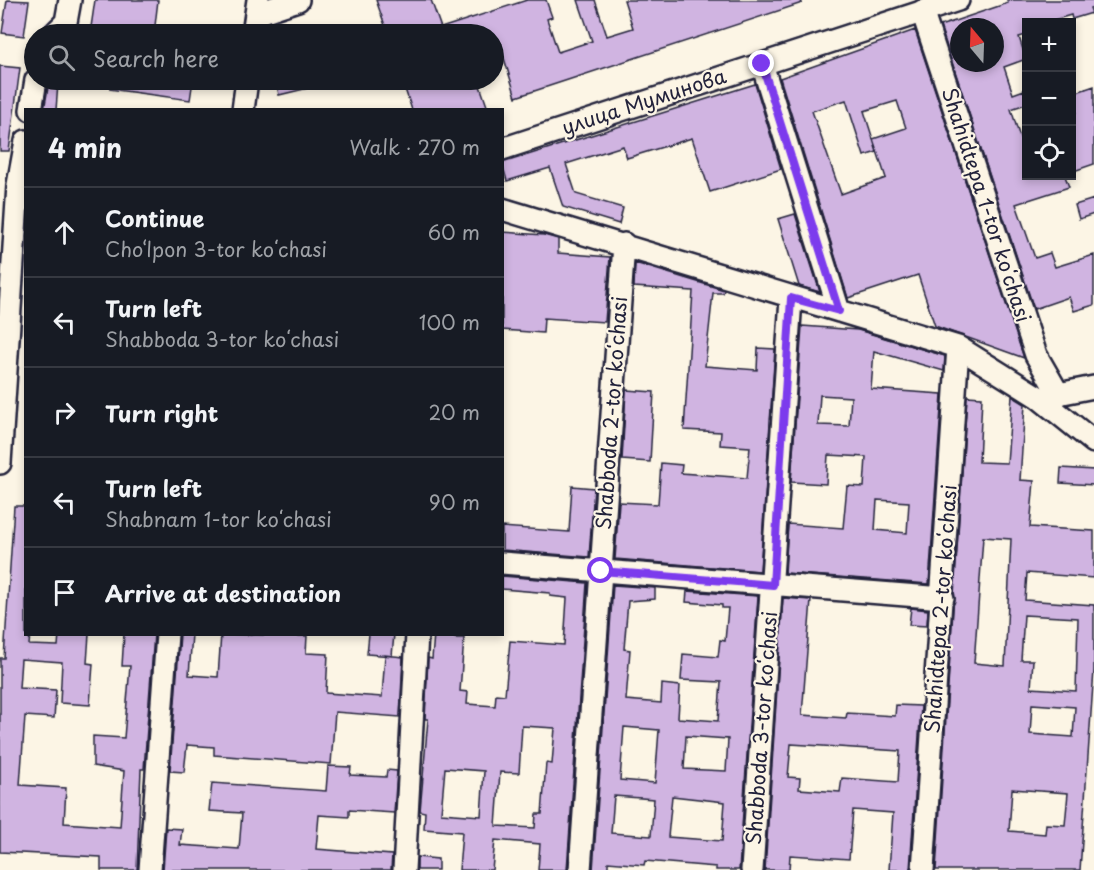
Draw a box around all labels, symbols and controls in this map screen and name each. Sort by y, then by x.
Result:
north arrow [950,18,1004,72]
map controls [1022,18,1076,180]
button: + [1022,18,1076,72]
search box [24,24,504,90]
icon: search [45,41,78,74]
text: Search here [93,41,219,74]
route end [748,50,774,76]
street label: улица Муминова [558,60,730,142]
button: − [1022,72,1076,126]
street label: Shahidtepa 1-tor koʻchasi [935,83,1039,326]
button: locate [1022,126,1076,180]
text: 4 min [48,128,122,167]
text: Walk · 270 m [349,132,480,162]
text: Continue [105,201,204,234]
icon: ahead [48,216,81,249]
text: 60 m [428,217,480,247]
text: Cho‘lpon 3-tor koʻchasi [105,234,327,264]
text: Turn left [105,291,202,324]
street label: Shabboda 2-tor koʻchasi [588,295,634,531]
icon: left [48,306,81,339]
text: 100 m [419,307,480,337]
text: Shabboda 3-tor koʻchasi [105,324,339,354]
icon: right [48,396,81,429]
text: Turn right [105,396,218,429]
text: 20 m [428,397,480,427]
text: Turn left [105,471,202,504]
street label: Shahidtepa 2-tor koʻchasi [916,483,964,734]
icon: left [48,486,81,519]
text: 90 m [429,487,480,517]
text: Shabnam 1-tor koʻchasi [105,504,332,534]
route start [587,557,613,583]
icon: arrive [48,576,81,609]
text: Arrive at destination [105,576,341,609]
street label: Shabboda 3-tor koʻchasi [738,610,784,846]

